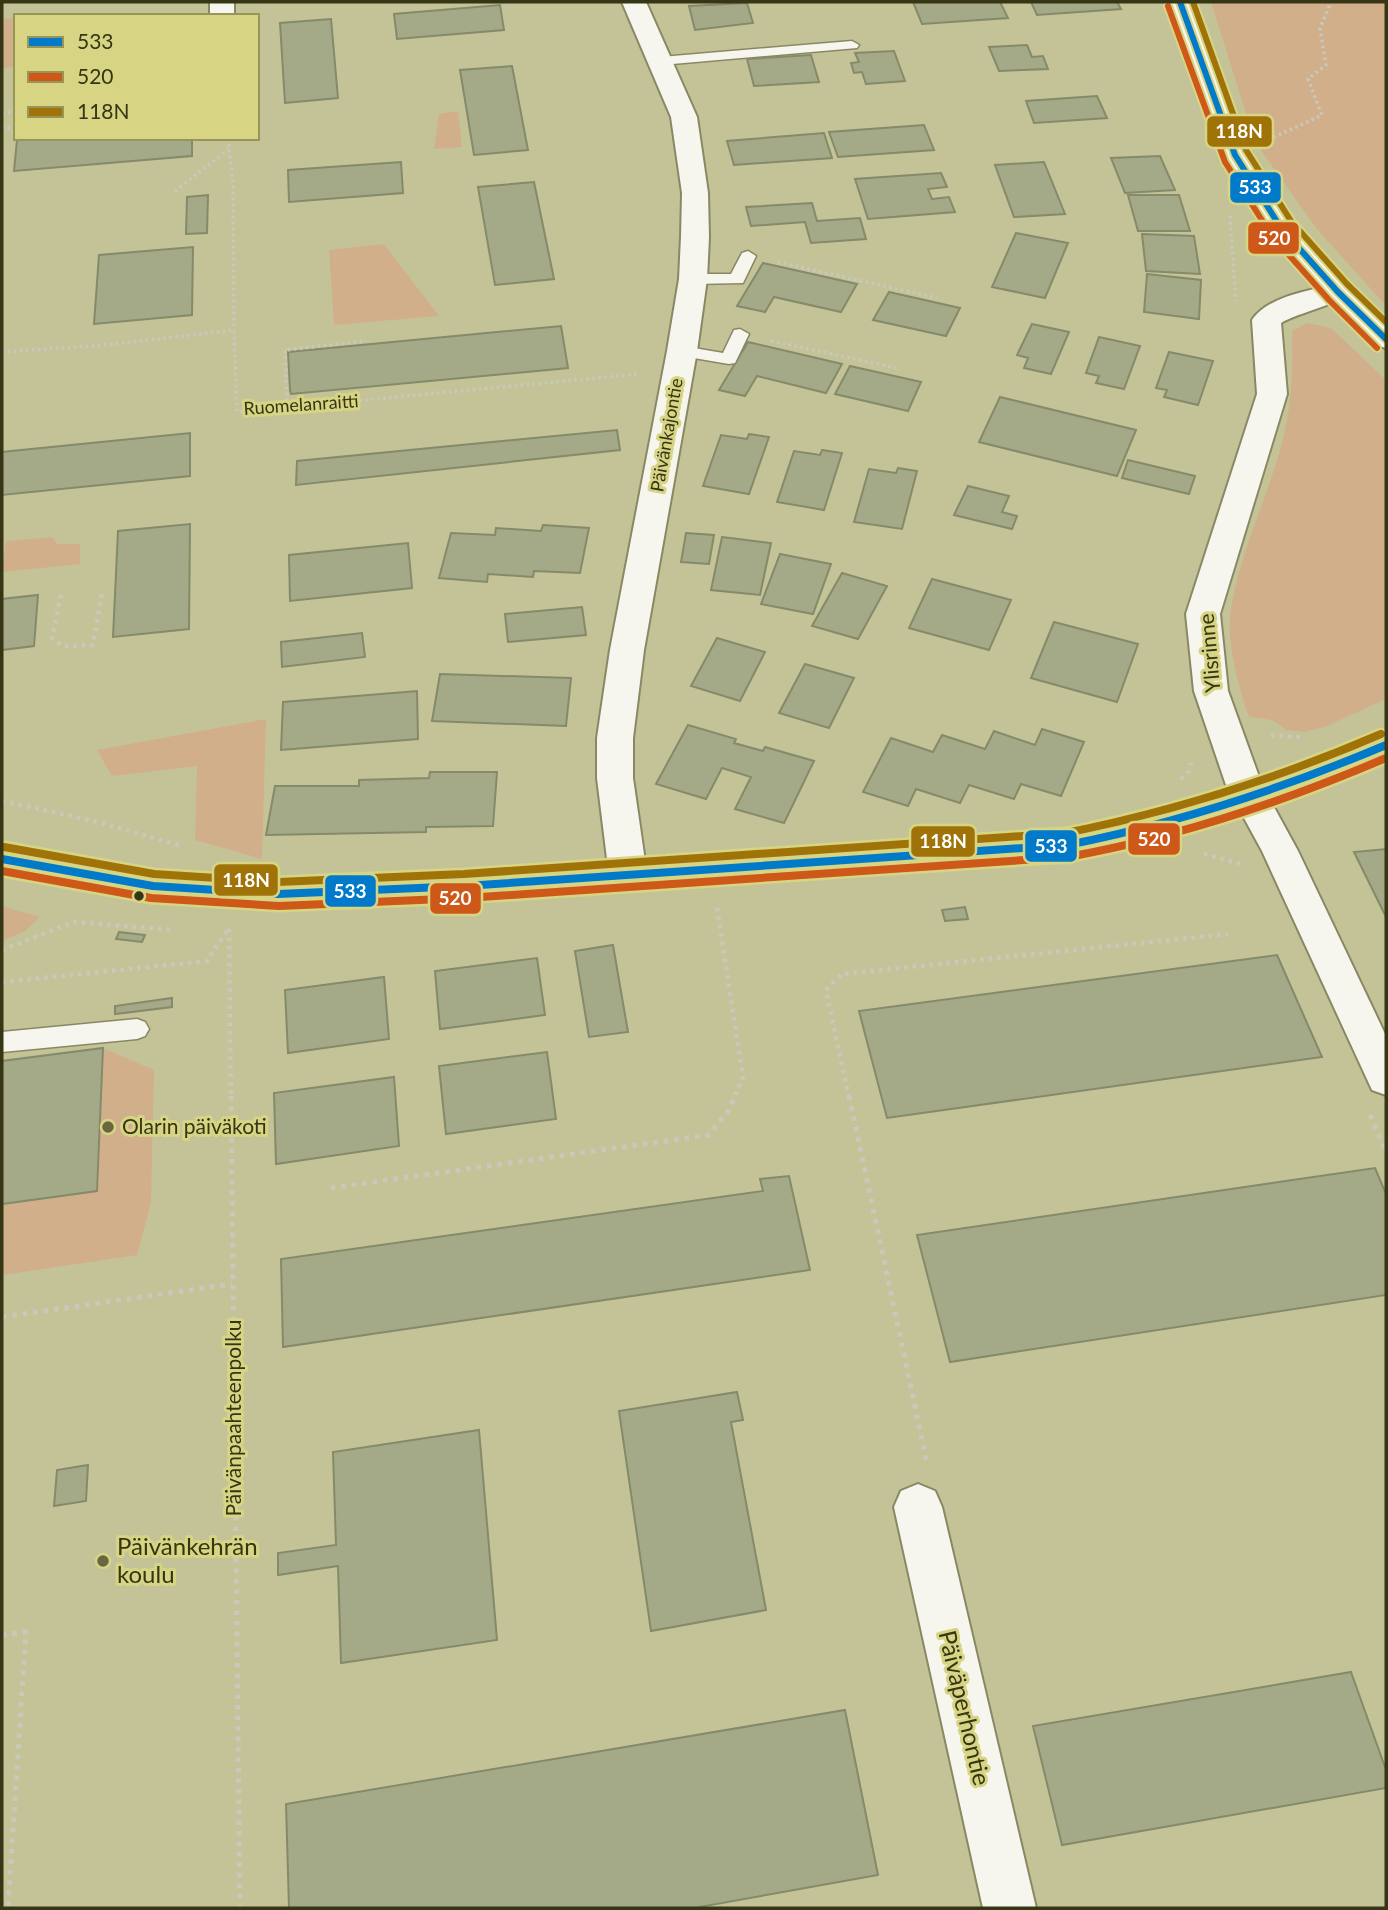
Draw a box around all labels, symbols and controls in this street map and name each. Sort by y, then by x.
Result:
legend [14,14,259,140]
text: 533 [77,28,114,53]
text: 520 [77,63,114,88]
text: 118N [77,98,130,123]
line badge: 118N [1206,115,1273,148]
text: 118N [1215,119,1263,142]
line badge: 533 [1229,171,1282,204]
text: 533 [1238,175,1272,198]
line badge: 520 [1247,221,1300,255]
text: 520 [1257,226,1291,249]
street label: Päivänkajontie [645,376,687,493]
street label: Ruomelanraitti [243,389,359,419]
street label: Ylisrinne [1193,613,1224,694]
line badge: 520 [1127,822,1181,856]
line badge: 118N [910,825,976,858]
text: 520 [1137,827,1171,850]
text: 118N [919,829,967,852]
line badge: 533 [1024,829,1078,863]
text: 533 [1034,834,1068,857]
line badge: 118N [213,863,279,897]
text: 118N [222,868,270,891]
line badge: 533 [324,874,377,908]
text: 533 [333,879,367,902]
line badge: 520 [429,882,482,915]
text: 520 [438,886,472,909]
unlabelled marker [132,889,146,903]
place label: Olarin päiväkoti [122,1113,267,1138]
marker: Olarin päiväkoti [100,1119,116,1135]
street label: Päivänpaahteenpolku [220,1319,245,1517]
place label: Päivänkehrän koulu [117,1531,258,1588]
marker: Päivänkehrän koulu [95,1553,111,1569]
street label: Päiväperhontie [934,1627,997,1788]

